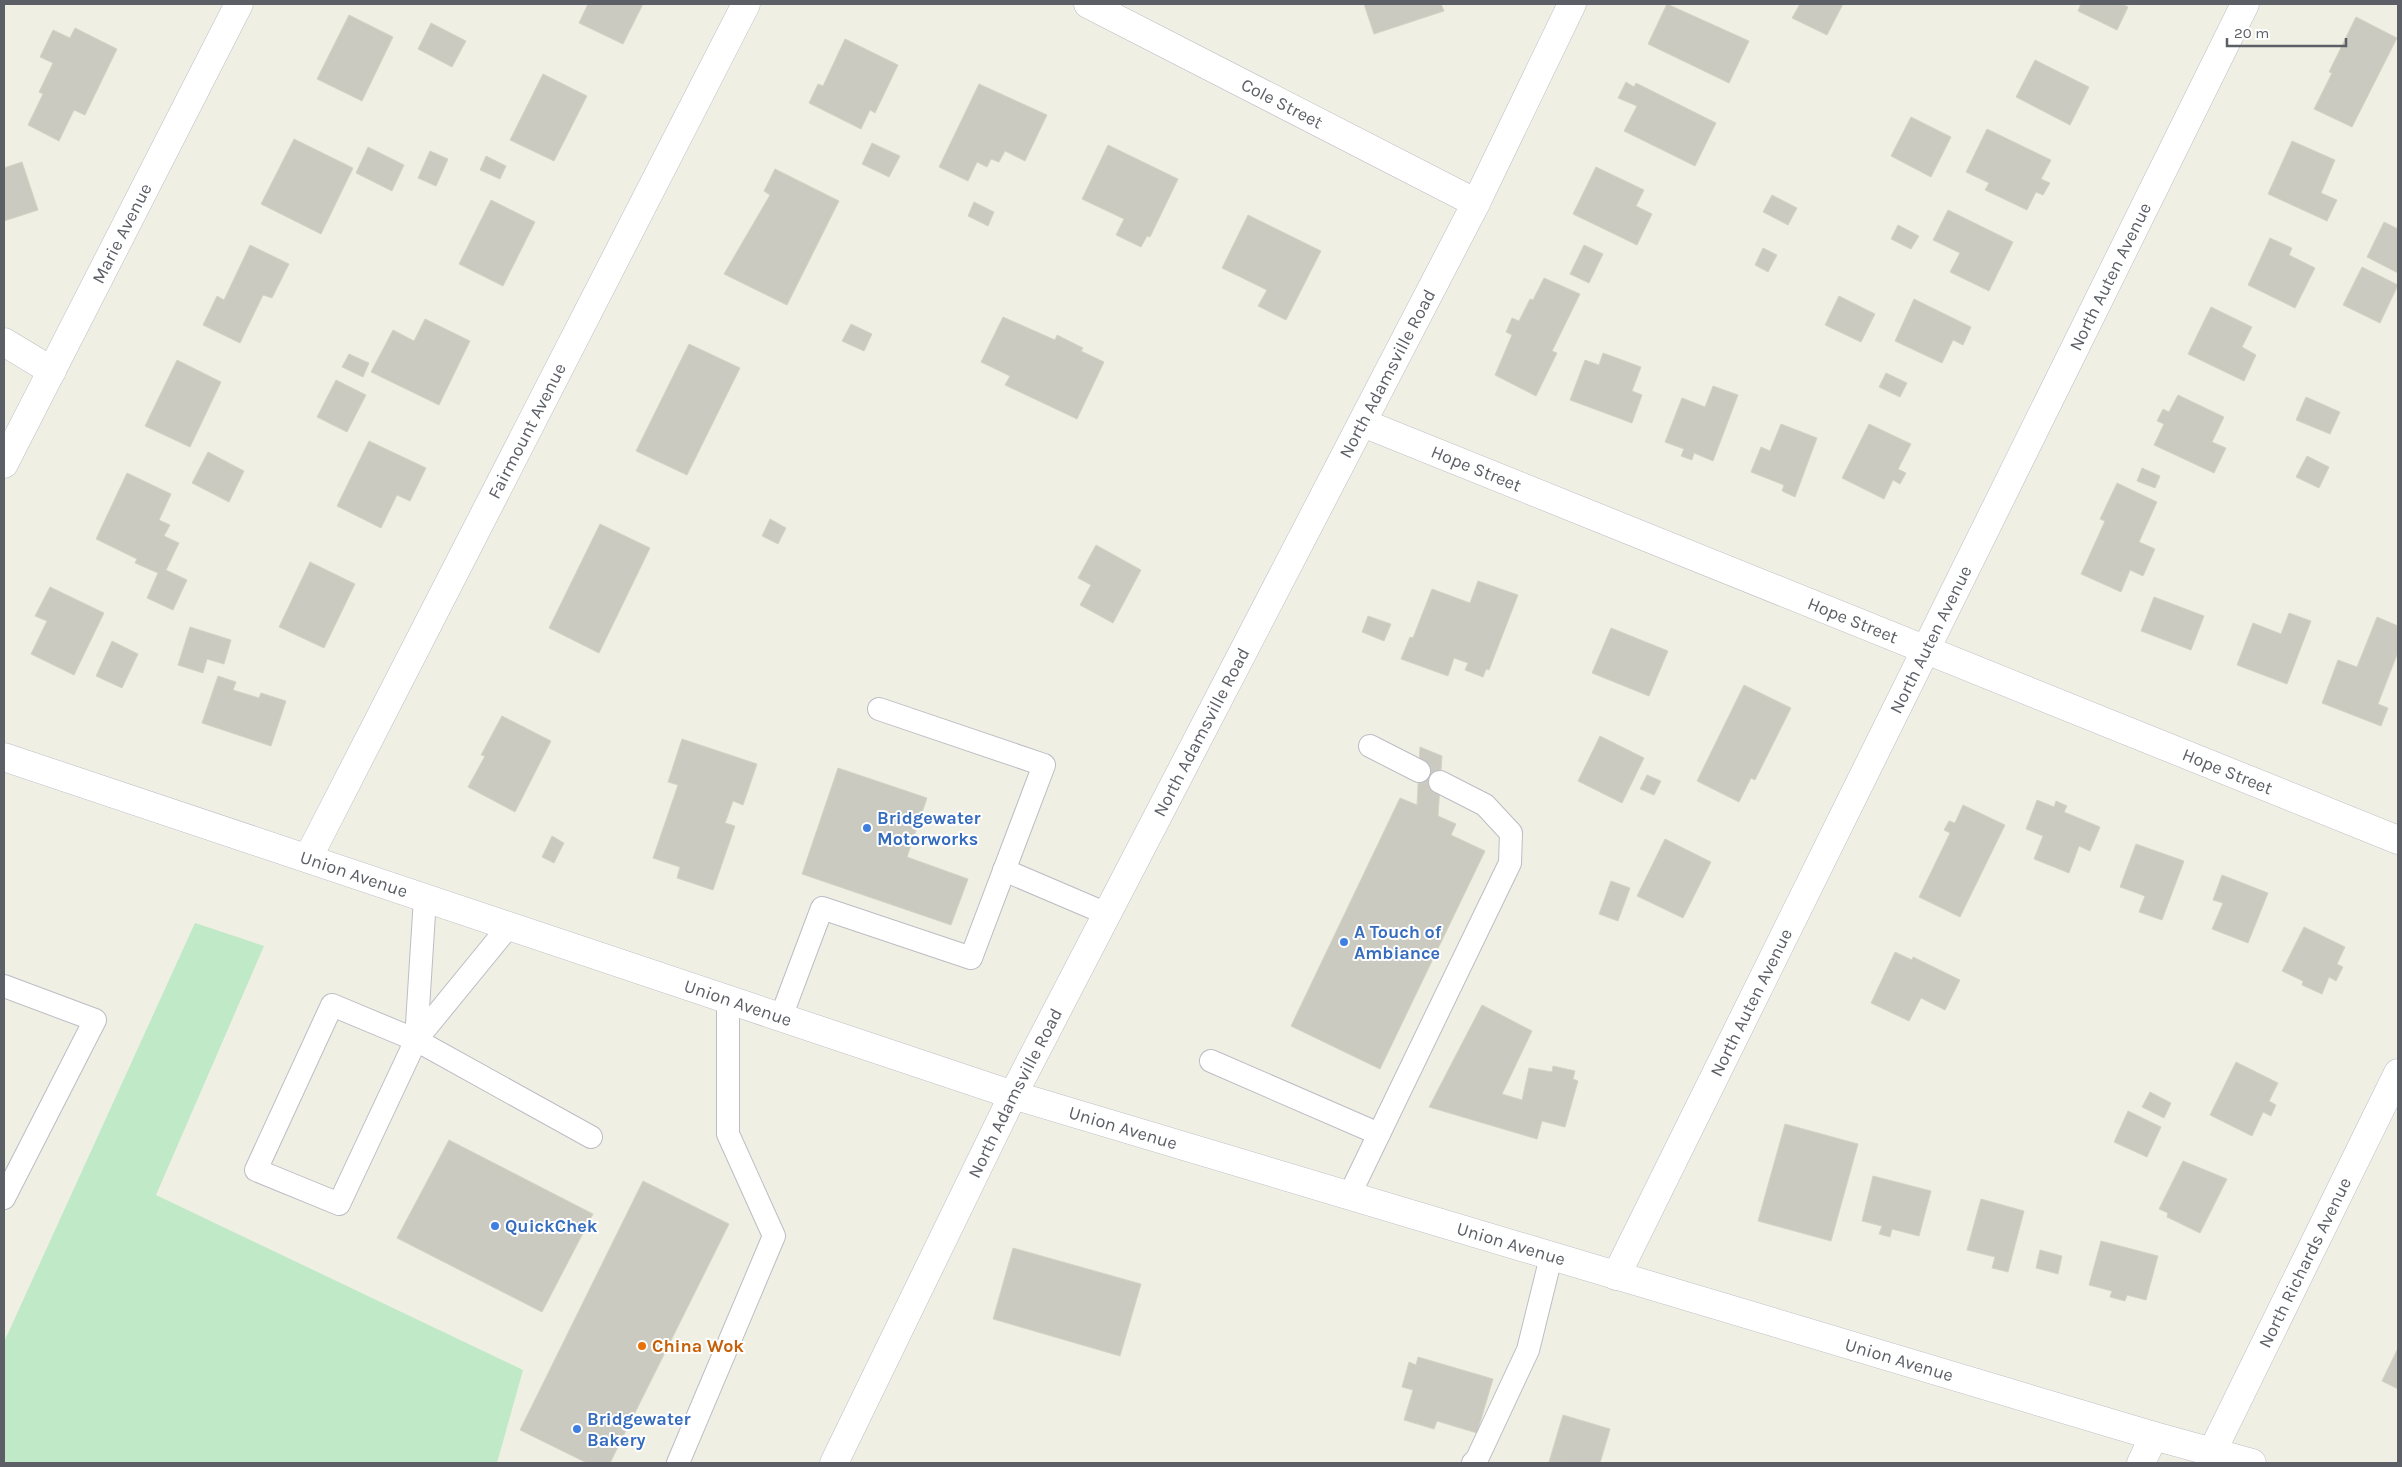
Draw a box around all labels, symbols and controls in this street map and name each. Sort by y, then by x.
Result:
scale bar [2227,15,2346,47]
text: 20 m [2234,24,2269,42]
street label: Cole Street [1237,73,1327,134]
street label: Marie Avenue [87,179,157,287]
street label: North Auten Avenue [2064,199,2156,354]
street label: North Adamsville Road [1335,285,1440,462]
street label: Fairmount Avenue [483,359,571,502]
street label: Hope Street [1428,441,1525,497]
street label: North Auten Avenue [1885,562,1977,717]
street label: Hope Street [1804,592,1901,648]
street label: North Adamsville Road [1148,644,1254,820]
street label: Hope Street [2179,743,2276,799]
place label: Bridgewater Motorworks [877,807,981,850]
marker: Bridgewater Motorworks [861,822,873,834]
street label: Union Avenue [297,846,411,902]
place label: A Touch of Ambiance [1354,921,1442,964]
street label: North Auten Avenue [1705,925,1797,1080]
marker: A Touch of Ambiance [1338,936,1350,948]
street label: Union Avenue [681,975,795,1031]
street label: North Adamsville Road [963,1004,1067,1182]
street label: Union Avenue [1066,1101,1180,1155]
street label: North Richards Avenue [2254,1174,2356,1352]
place label: QuickChek [505,1215,598,1237]
street label: Union Avenue [1454,1217,1568,1270]
marker: QuickChek [489,1220,501,1232]
street label: Union Avenue [1842,1333,1956,1386]
place label: China Wok [652,1335,744,1357]
marker: China Wok [636,1340,648,1352]
place label: Bridgewater Bakery [587,1408,691,1451]
marker: Bridgewater Bakery [571,1423,583,1435]

